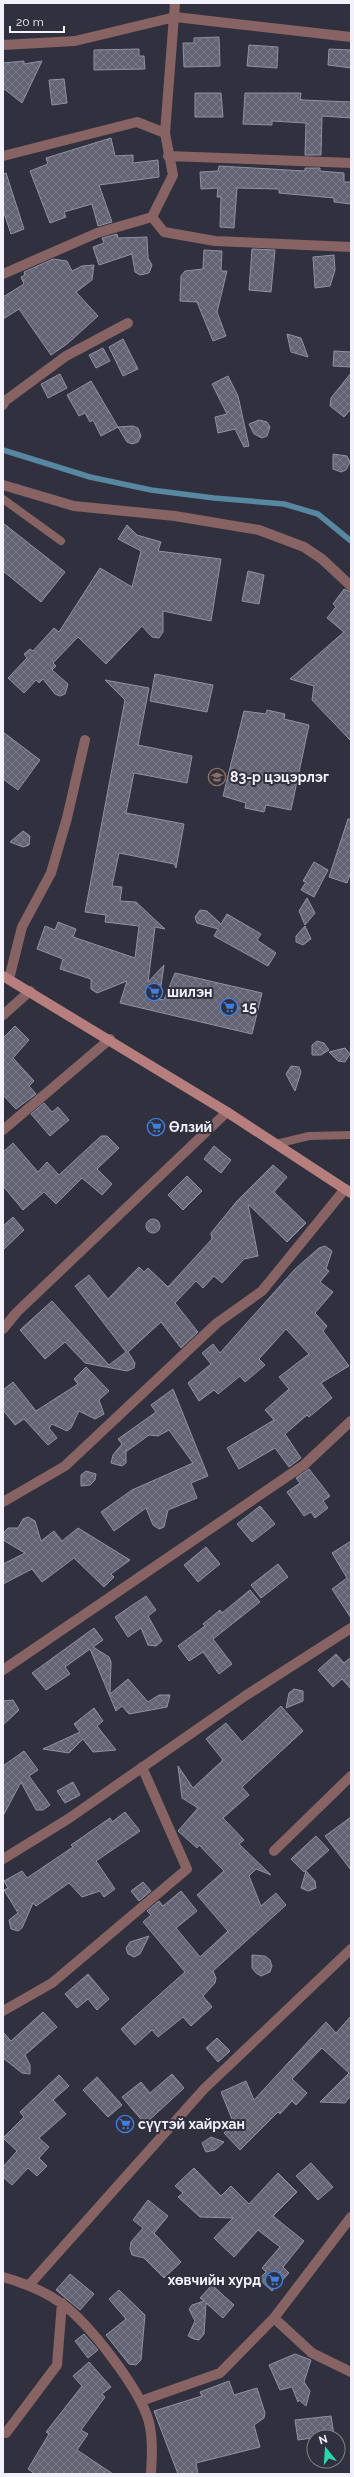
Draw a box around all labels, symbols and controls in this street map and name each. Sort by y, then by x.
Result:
scale bar [10,8,64,34]
text: 20 m [16,15,44,29]
school or university icon: 83-р цэцэрлэг [207,767,227,787]
place label: 83-р цэцэрлэг [230,769,329,785]
supermarket icon: шилэн [144,982,164,1002]
place label: шилэн [167,984,212,1000]
supermarket icon: 15 [219,997,239,1017]
place label: 15 [242,999,257,1015]
supermarket icon: Өлзий [146,1117,166,1137]
place label: Өлзий [169,1119,212,1135]
supermarket icon: сүүтэй хайрхан [115,2114,135,2134]
place label: сүүтэй хайрхан [138,2116,245,2132]
supermarket icon: хөвчийн хурд [264,2270,284,2290]
place label: хөвчийн хурд [168,2272,261,2288]
north arrow [306,2429,346,2469]
text: N [317,2432,329,2447]

